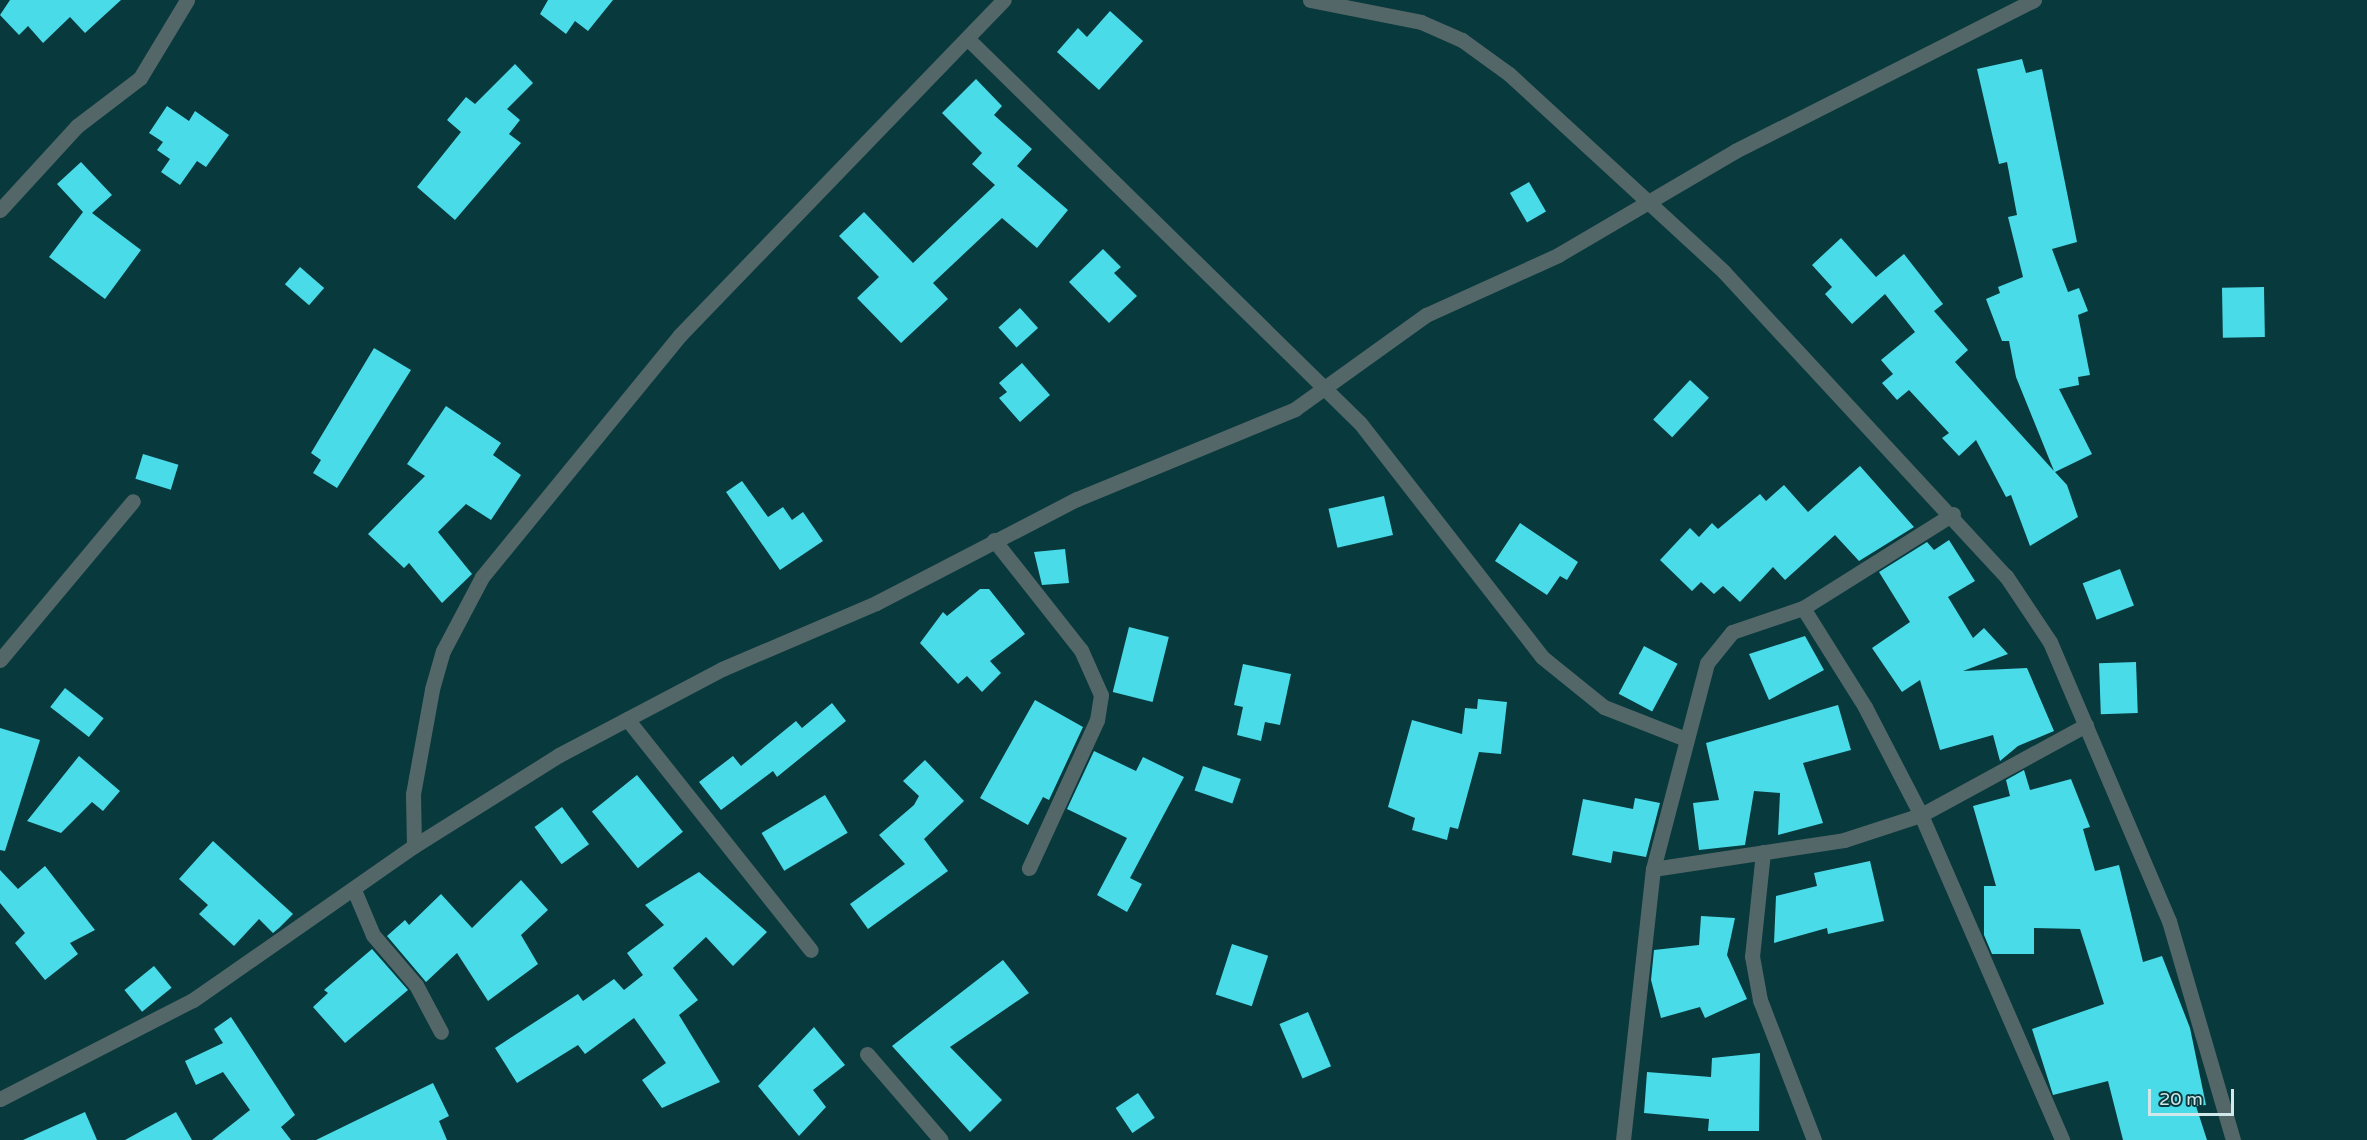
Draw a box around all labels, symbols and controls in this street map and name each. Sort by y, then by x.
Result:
scale bar [2151,1077,2236,1115]
text: 20 m [2159,1088,2203,1110]

